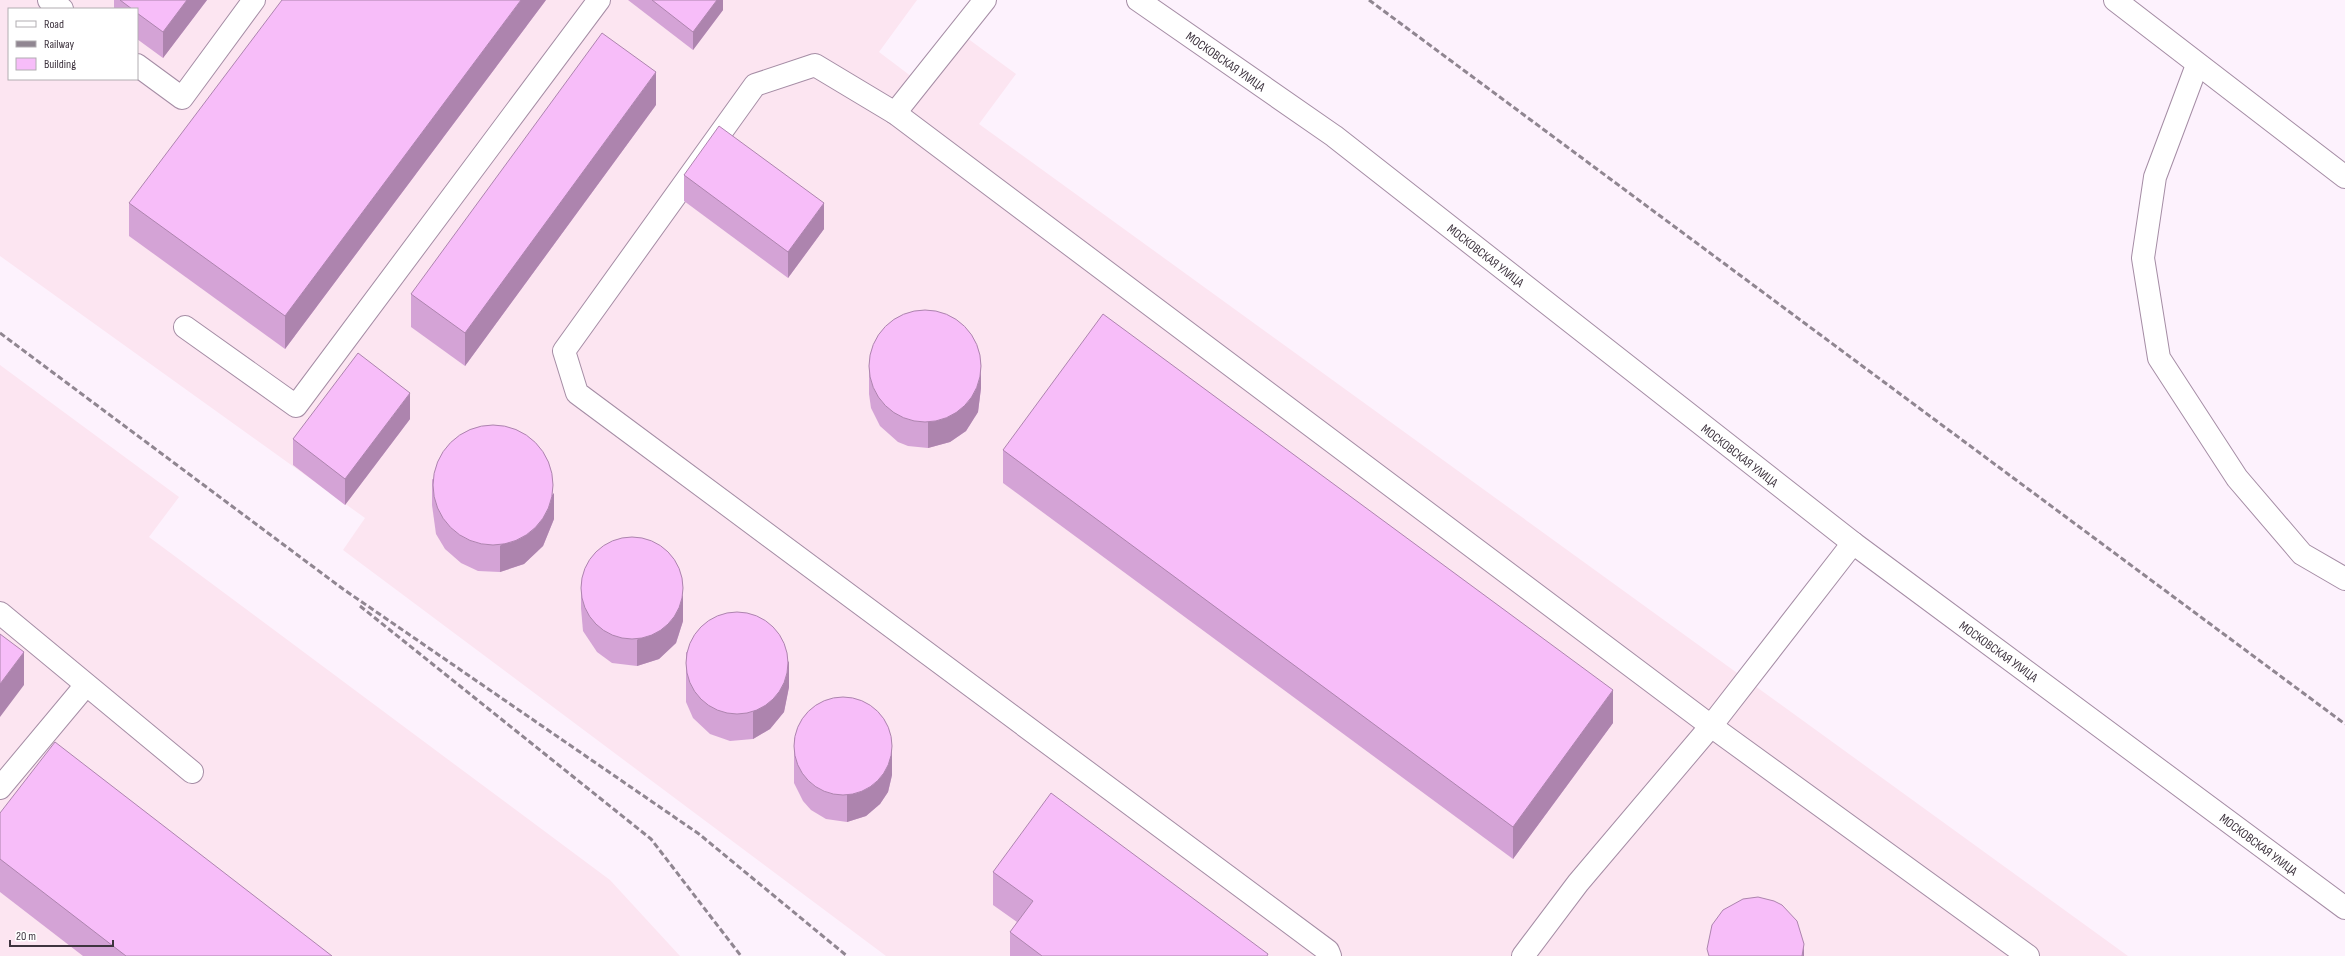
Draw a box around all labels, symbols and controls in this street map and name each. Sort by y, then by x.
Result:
legend [8,8,138,80]
text: Road [44,17,64,32]
street label: МОСКОВСКАЯ УЛИЦА [1183,28,1269,95]
text: Railway [44,37,75,52]
text: Building [44,57,76,72]
street label: МОСКОВСКАЯ УЛИЦА [1444,221,1527,291]
street label: МОСКОВСКАЯ УЛИЦА [1698,421,1781,491]
street label: МОСКОВСКАЯ УЛИЦА [1956,618,2041,686]
street label: МОСКОВСКАЯ УЛИЦА [2216,810,2301,880]
scale bar [10,922,113,948]
text: 20 m [16,929,36,944]

